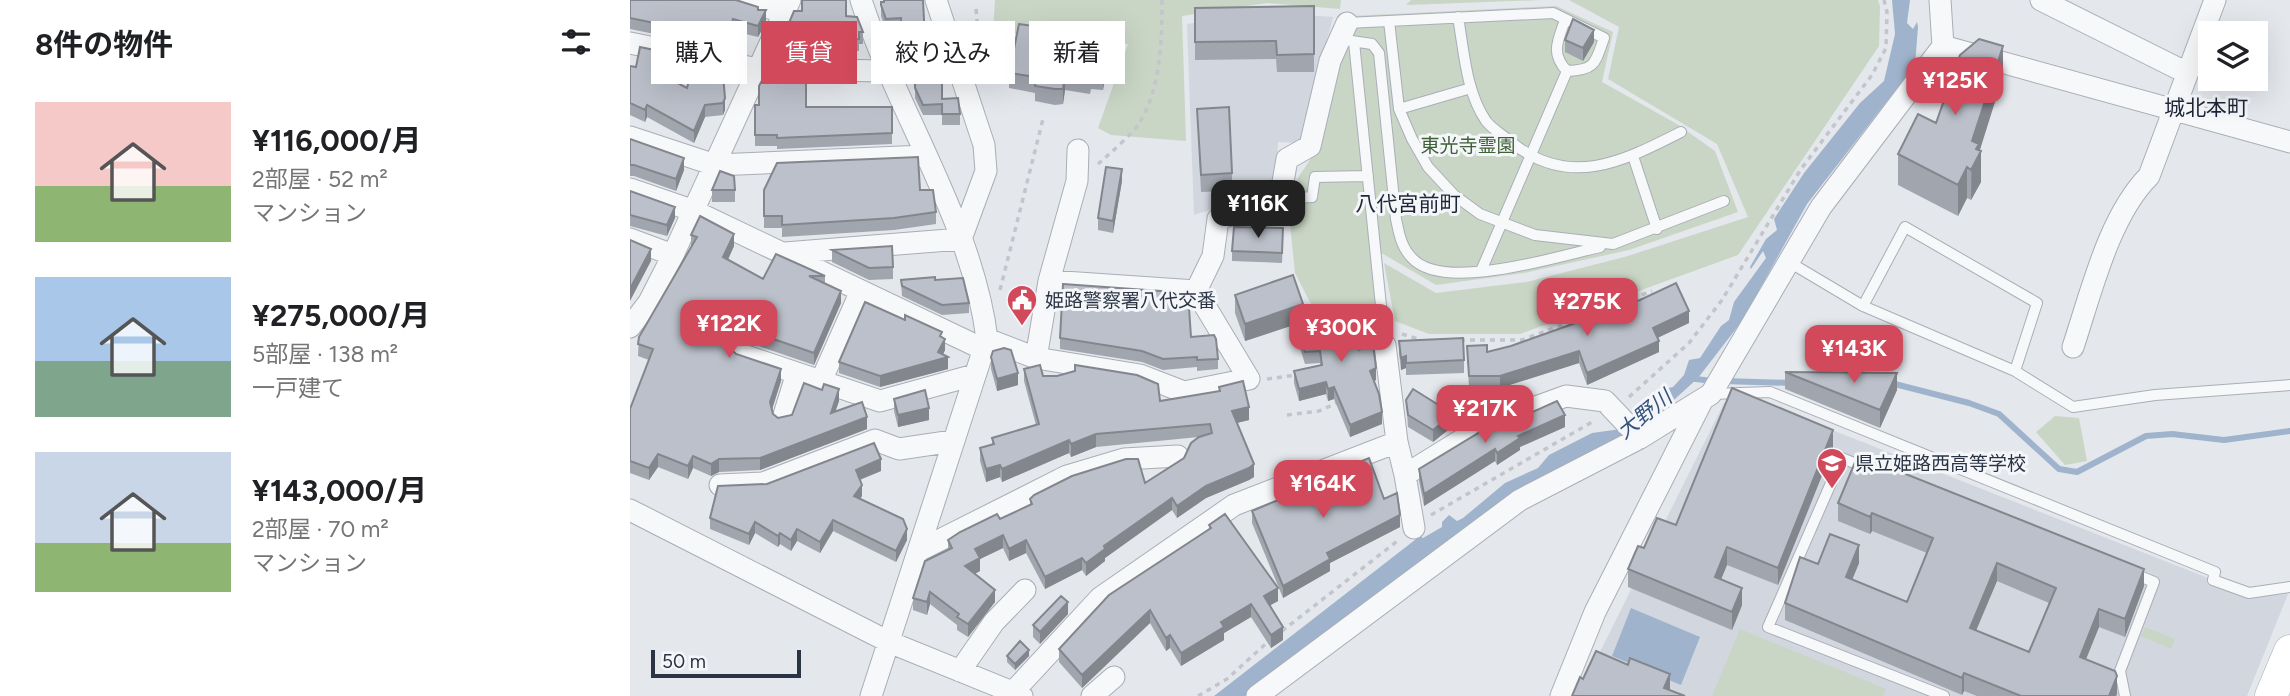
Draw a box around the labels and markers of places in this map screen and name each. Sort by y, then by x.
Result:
pin: ¥125K [1906,58,2004,117]
pin: ¥116K [1209,180,1307,240]
pin: ¥275K [1538,278,1636,338]
public building icon: 姫路警察署八代交番 [1005,283,1039,327]
place label: 姫路警察署八代交番 [1045,289,1216,312]
pin: ¥122K [680,300,778,360]
pin: ¥300K [1292,304,1390,364]
pin: ¥143K [1805,326,1903,385]
pin: ¥217K [1436,386,1534,445]
school or university icon: 県立姫路西高等学校 [1815,446,1849,490]
place label: 県立姫路西高等学校 [1855,452,2026,475]
pin: ¥164K [1274,461,1372,520]

